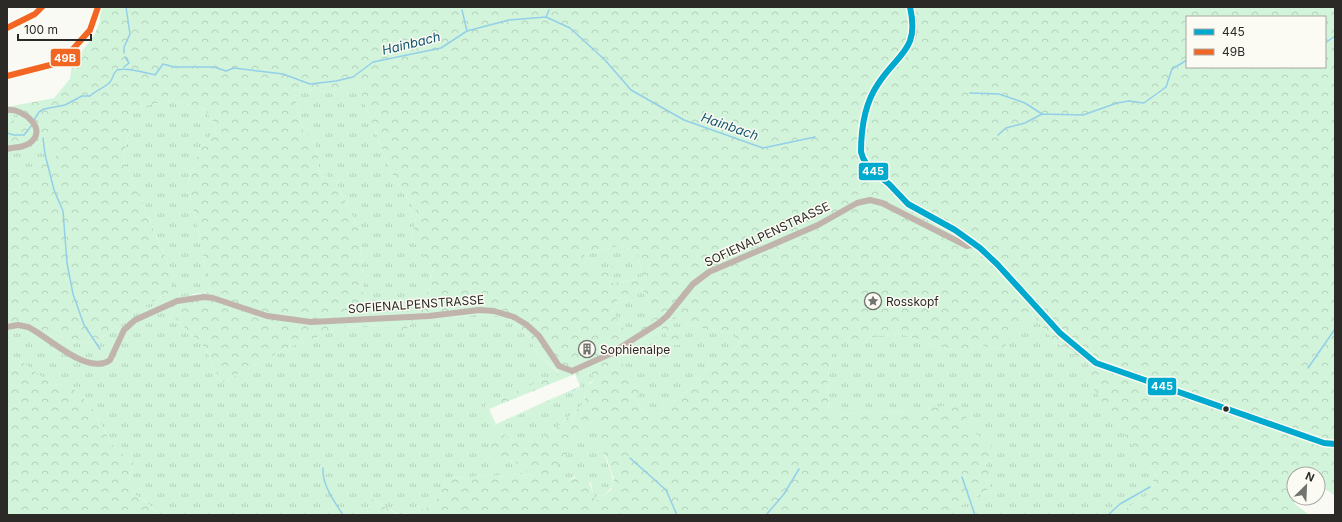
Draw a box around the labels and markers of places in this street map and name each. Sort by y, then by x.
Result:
place icon: Rosskopf [863,291,883,311]
place label: Rosskopf [886,294,939,309]
building icon: Sophienalpe [577,339,597,359]
place label: Sophienalpe [600,342,670,357]
unlabelled marker [1221,404,1231,414]

